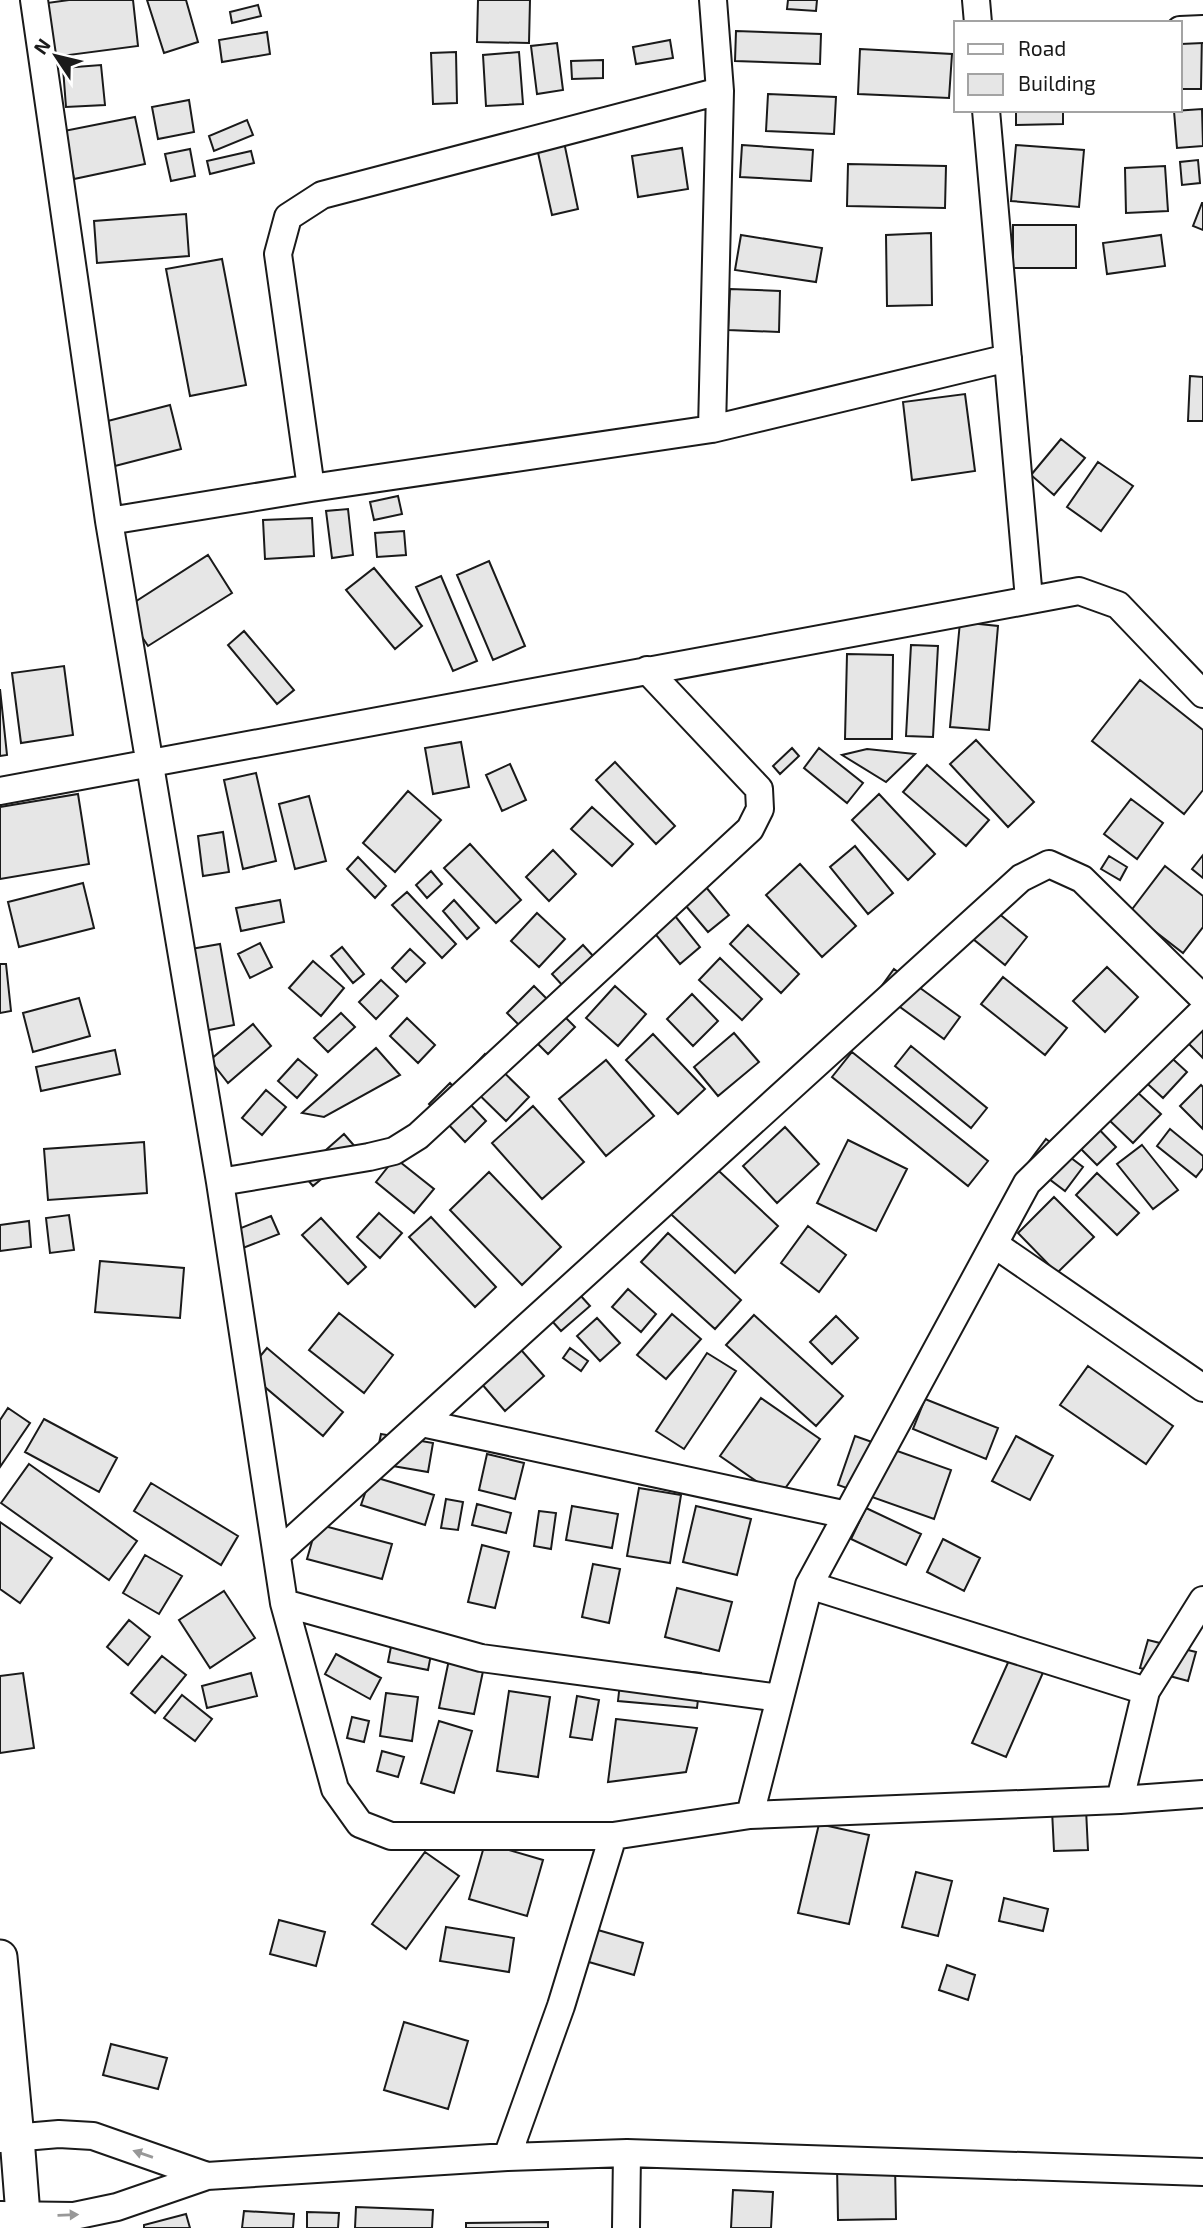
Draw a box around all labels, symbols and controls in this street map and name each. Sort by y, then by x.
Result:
north arrow [21,21,91,91]
legend [954,21,1182,112]
text: N [28,34,55,58]
text: Road [1018,35,1066,60]
text: Building [1018,70,1096,95]
one-way arrow [132,2148,153,2159]
one-way arrow [57,2209,79,2220]

